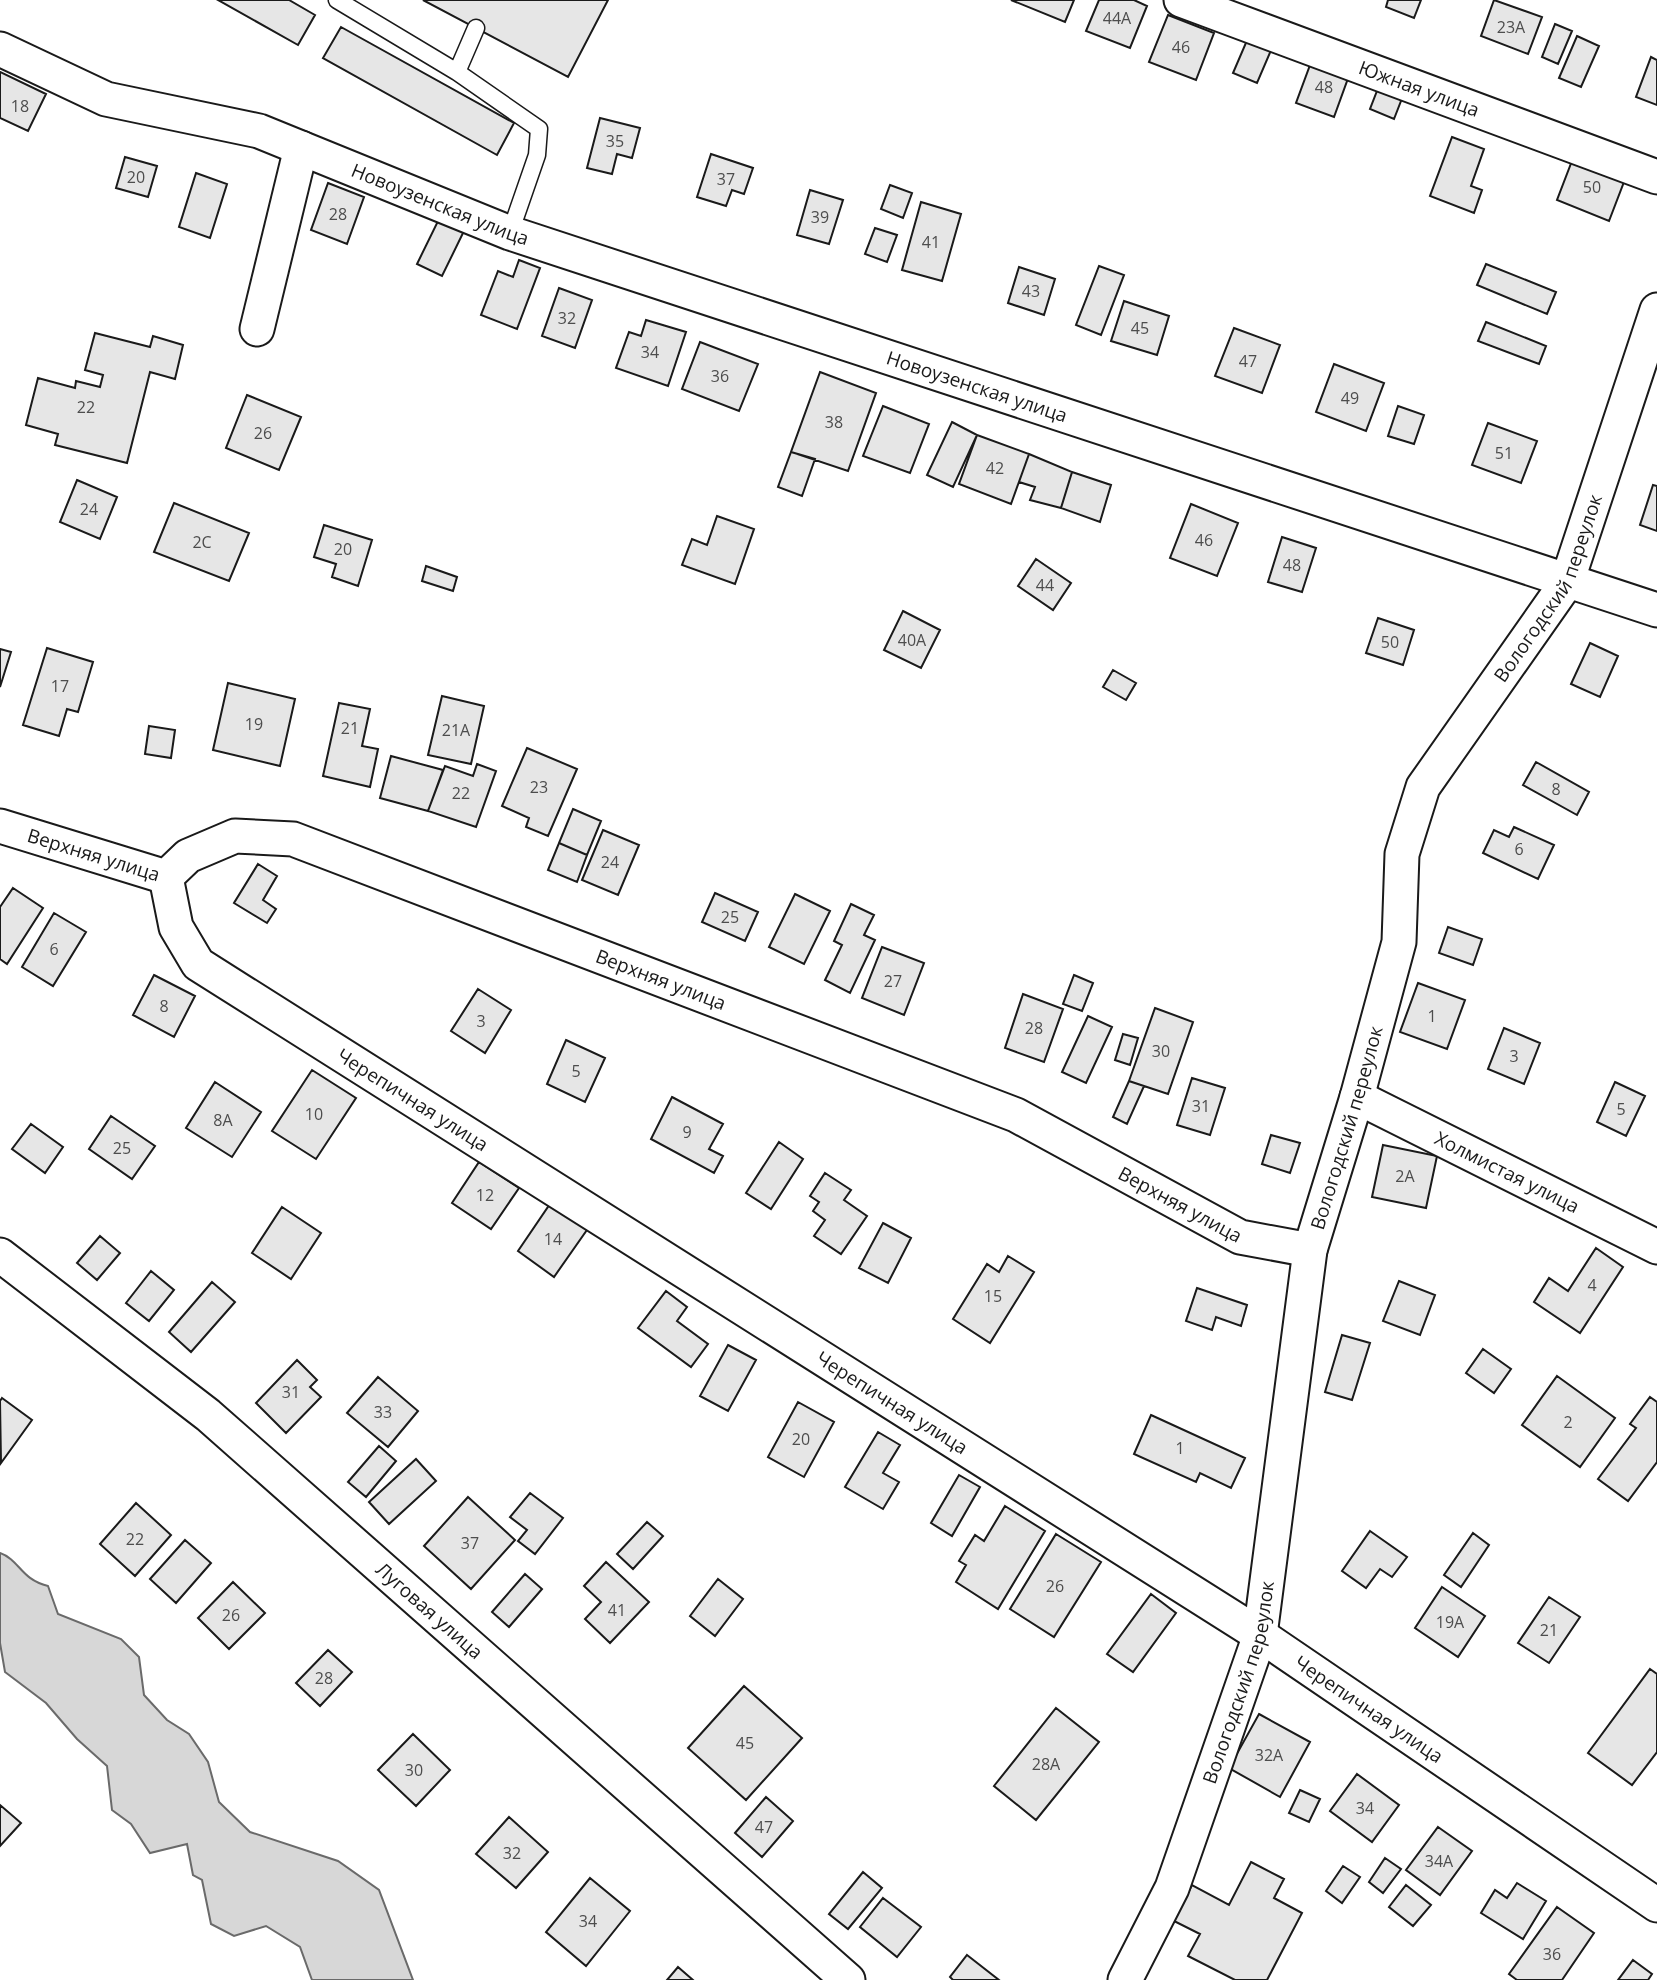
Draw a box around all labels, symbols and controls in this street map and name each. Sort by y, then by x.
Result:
house number: 44А [1103,7,1132,29]
house number: 23А [1497,16,1526,38]
house number: 46 [1172,36,1190,58]
street label: Южная улица [1355,54,1483,123]
house number: 48 [1315,76,1333,98]
house number: 18 [11,95,29,117]
house number: 35 [606,130,624,152]
street label: Новоузенская улица [348,157,532,251]
house number: 20 [127,166,145,188]
house number: 37 [717,168,735,190]
house number: 50 [1583,176,1601,198]
house number: 28 [329,203,347,225]
house number: 39 [811,206,829,228]
house number: 41 [922,231,940,253]
house number: 43 [1022,280,1040,302]
house number: 32 [558,307,576,329]
house number: 45 [1131,317,1149,339]
house number: 34 [641,341,659,363]
street label: Новоузенская улица [883,345,1071,428]
house number: 47 [1239,350,1257,372]
house number: 36 [711,365,729,387]
house number: 49 [1341,387,1359,409]
house number: 22 [77,396,95,418]
house number: 38 [825,411,843,433]
house number: 26 [254,422,272,444]
house number: 51 [1495,442,1513,464]
house number: 42 [986,457,1004,479]
street label: Вологодский переулок [1488,491,1608,687]
house number: 24 [80,498,98,520]
house number: 46 [1195,529,1213,551]
house number: 2С [192,531,212,553]
house number: 20 [334,538,352,560]
house number: 48 [1283,554,1301,576]
house number: 44 [1036,574,1054,596]
house number: 40А [898,629,927,651]
house number: 50 [1381,631,1399,653]
house number: 17 [51,675,69,697]
house number: 19 [245,713,263,735]
house number: 21 [341,717,359,739]
house number: 21А [442,719,471,741]
house number: 23 [530,776,548,798]
house number: 8 [1551,778,1561,800]
house number: 22 [452,782,470,804]
street label: Верхняя улица [24,822,163,887]
house number: 6 [1514,838,1524,860]
house number: 24 [601,851,619,873]
house number: 25 [721,906,739,928]
house number: 6 [49,938,59,960]
street label: Верхняя улица [592,943,730,1016]
house number: 27 [884,970,902,992]
house number: 8 [159,995,169,1017]
house number: 1 [1427,1005,1437,1027]
house number: 3 [476,1010,486,1032]
house number: 28 [1025,1017,1043,1039]
street label: Вологодский переулок [1304,1023,1389,1233]
house number: 30 [1152,1040,1170,1062]
street label: Черепичная улица [332,1042,493,1157]
house number: 3 [1509,1045,1519,1067]
house number: 5 [571,1060,581,1082]
house number: 31 [1192,1095,1210,1117]
house number: 5 [1616,1098,1626,1120]
house number: 10 [305,1103,323,1125]
house number: 8А [213,1109,234,1131]
house number: 9 [682,1121,692,1143]
street label: Холмистая улица [1431,1125,1584,1219]
house number: 25 [113,1137,131,1159]
street label: Верхняя улица [1114,1160,1247,1249]
house number: 2А [1395,1165,1416,1187]
house number: 12 [476,1184,494,1206]
house number: 14 [544,1228,562,1250]
house number: 4 [1587,1274,1597,1296]
house number: 15 [984,1285,1002,1307]
street label: Черепичная улица [811,1345,973,1460]
house number: 31 [282,1381,300,1403]
house number: 33 [374,1401,392,1423]
house number: 2 [1563,1411,1573,1433]
house number: 20 [792,1428,810,1450]
house number: 1 [1175,1437,1185,1459]
house number: 22 [126,1528,144,1550]
house number: 37 [461,1532,479,1554]
street label: Луговая улица [371,1556,489,1665]
house number: 26 [1046,1575,1064,1597]
street label: Вологодский переулок [1196,1579,1280,1787]
house number: 41 [608,1599,626,1621]
house number: 26 [222,1604,240,1626]
house number: 19А [1436,1611,1465,1633]
house number: 21 [1540,1619,1558,1641]
street label: Черепичная улица [1289,1649,1448,1769]
house number: 28 [315,1667,333,1689]
house number: 45 [736,1732,754,1754]
house number: 32А [1255,1744,1284,1766]
house number: 28А [1032,1753,1061,1775]
house number: 30 [405,1759,423,1781]
house number: 34 [1356,1797,1374,1819]
house number: 47 [755,1816,773,1838]
house number: 32 [503,1842,521,1864]
house number: 34А [1425,1850,1454,1872]
house number: 34 [579,1910,597,1932]
house number: 36 [1543,1943,1561,1965]

